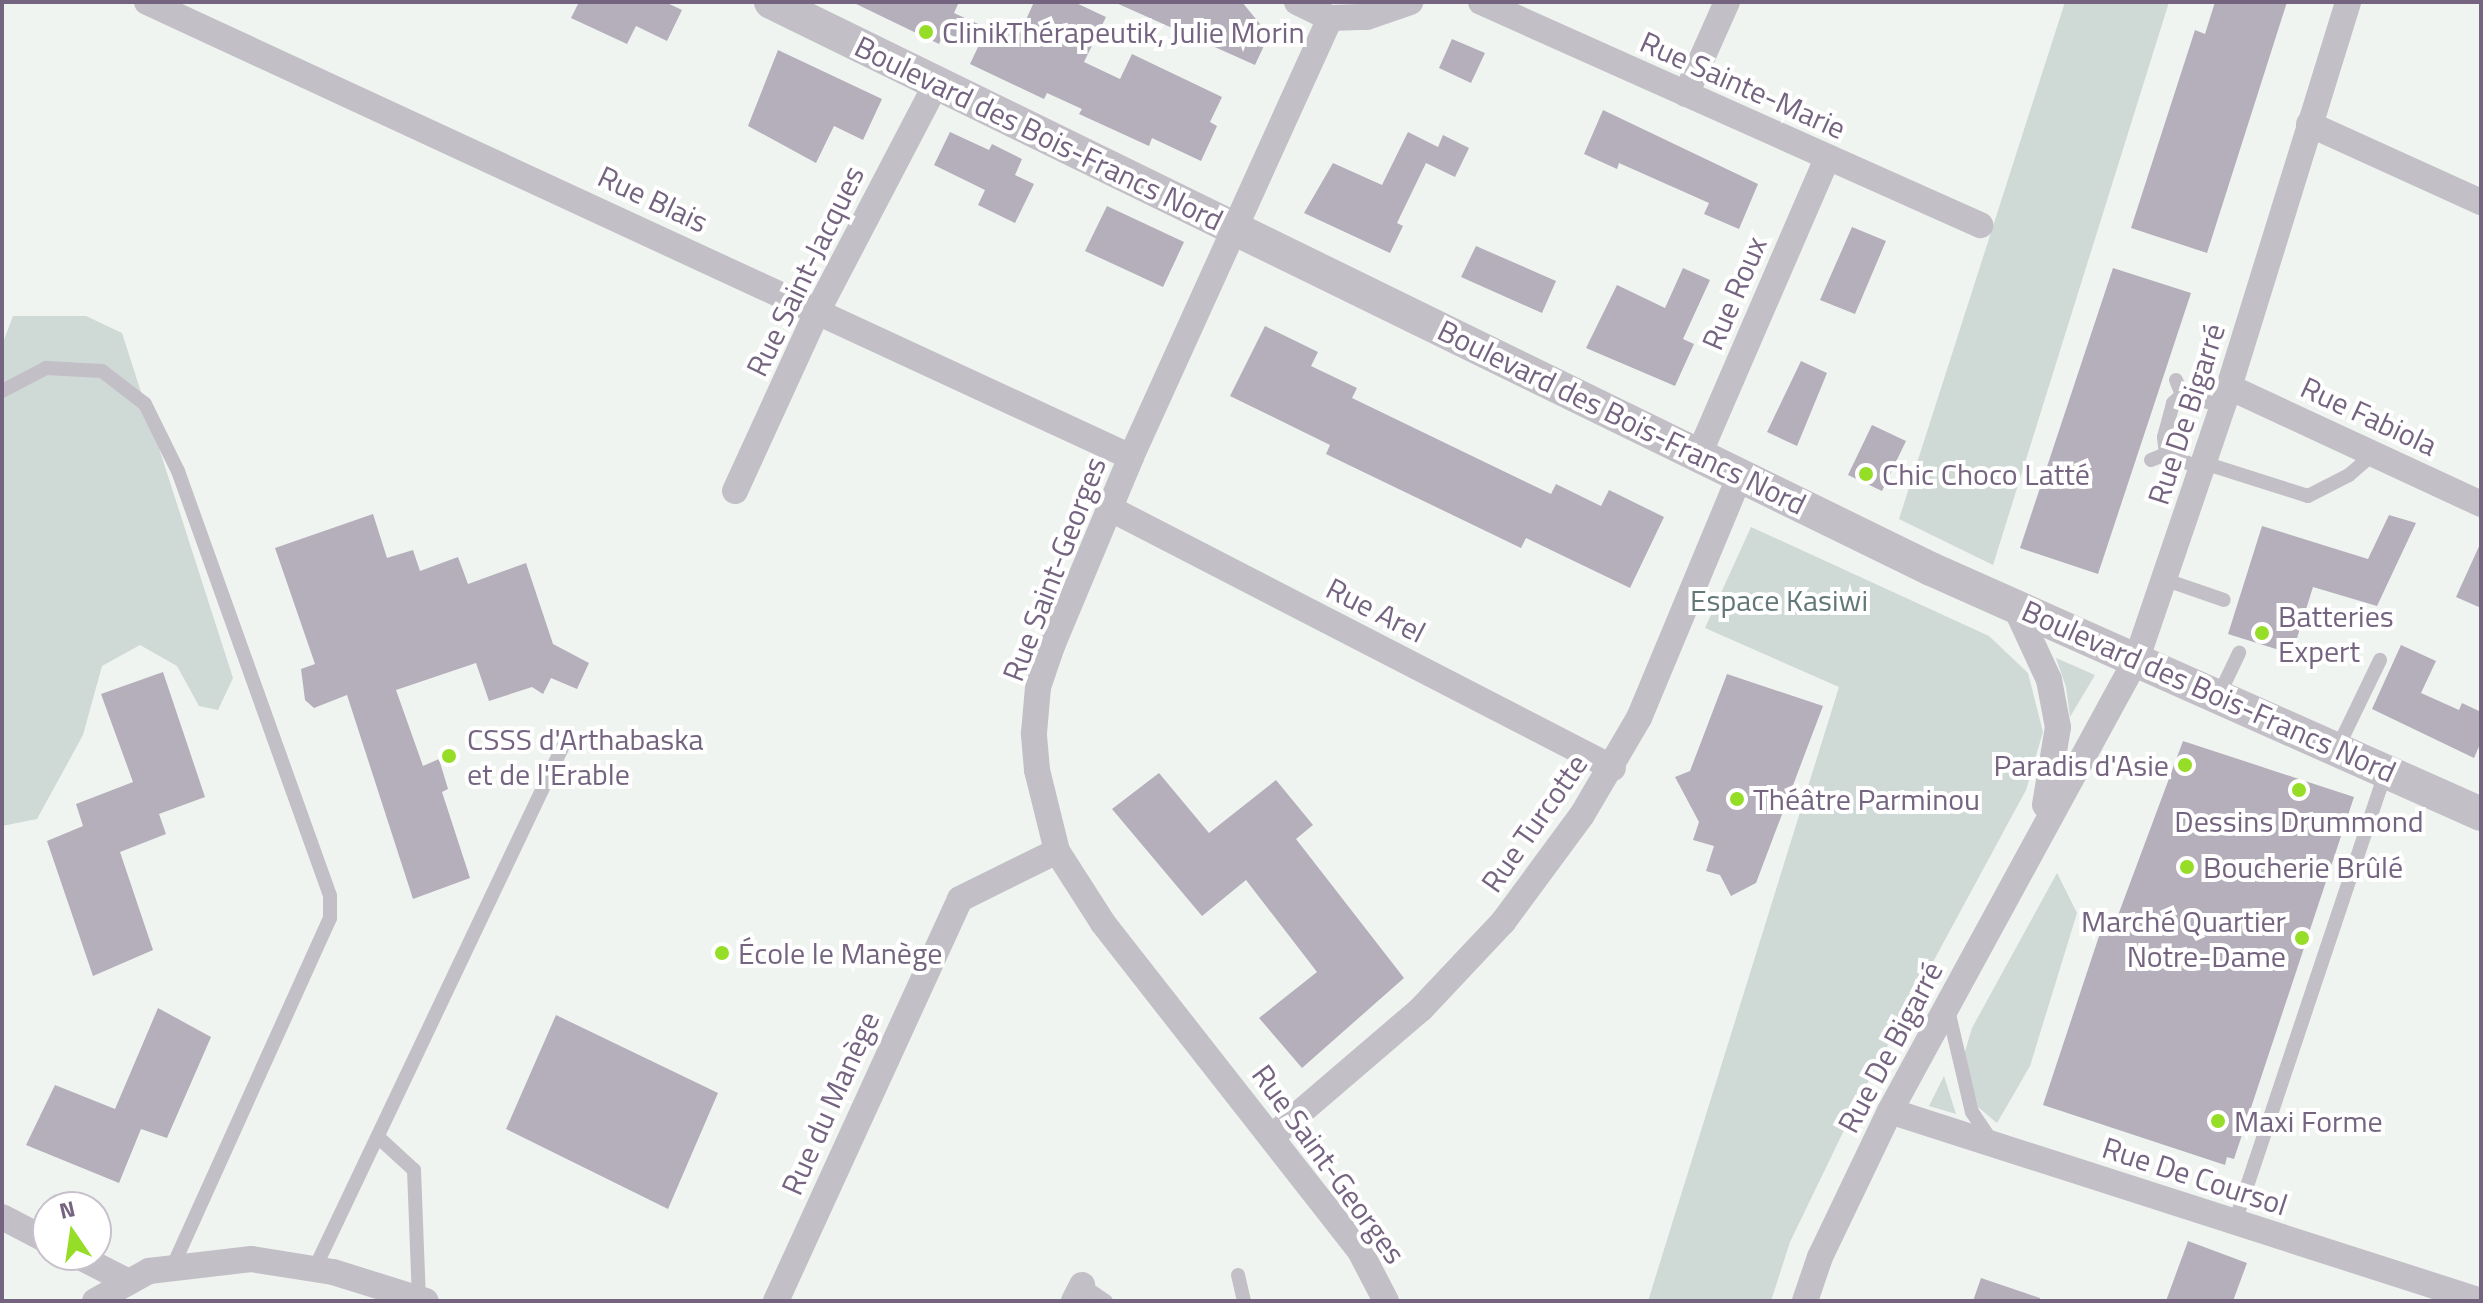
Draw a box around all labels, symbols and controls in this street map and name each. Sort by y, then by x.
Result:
place label: ClinikThérapeutik, Julie Morin [942,14,1305,50]
marker: ClinikThérapeutik, Julie Morin [917,23,935,41]
street label: Rue Sainte-Marie [1635,24,1851,146]
street label: Boulevard des Bois-Francs Nord [849,28,1229,238]
street label: Rue Blais [592,158,714,240]
street label: Rue Saint-Jacques [739,160,871,382]
street label: Rue Roux [1694,231,1774,355]
street label: Boulevard des Bois-Francs Nord [1432,312,1812,522]
street label: Rue De Bigarré [2140,319,2232,509]
street label: Rue Fabiola [2295,369,2443,463]
street label: Rue Saint-Georges [995,452,1113,686]
place label: Chic Choco Latté [1882,456,2090,492]
marker: Chic Choco Latté [1857,465,1875,483]
street label: Rue Arel [1321,570,1431,650]
park label: Espace Kasiwi [1690,582,1868,618]
street label: Boulevard des Bois-Francs Nord [2017,592,2401,790]
place label: Batteries Expert [2278,598,2394,668]
marker: Batteries Expert [2253,624,2271,642]
place label: CSSS d'Arthabaska et de l'Erable [467,721,704,792]
marker: CSSS d'Arthabaska et de l'Erable [438,745,460,767]
street label: Rue Turcotte [1473,747,1595,899]
place label: Paradis d'Asie [1994,747,2169,783]
marker: Paradis d'Asie [2176,756,2194,774]
place label: Théâtre Parminou [1753,781,1980,817]
marker: Dessins Drummond [2290,781,2308,799]
marker: Théâtre Parminou [1728,790,1746,808]
place label: Dessins Drummond [2174,803,2424,839]
place label: Boucherie Brûlé [2203,849,2403,885]
marker: Boucherie Brûlé [2178,858,2196,876]
place label: Marché Quartier Notre-Dame [2081,903,2286,974]
marker: Marché Quartier Notre-Dame [2293,929,2311,947]
place label: École le Manège [738,935,942,971]
marker: École le Manège [713,944,731,962]
street label: Rue De Bigarré [1830,955,1950,1139]
street label: Rue du Manège [774,1006,886,1200]
street label: Rue Saint-Georges [1245,1058,1413,1270]
place label: Maxi Forme [2234,1103,2383,1139]
marker: Maxi Forme [2209,1112,2227,1130]
street label: Rue De Coursol [2098,1129,2292,1223]
north arrow [32,1191,112,1271]
text: N [56,1191,78,1228]

